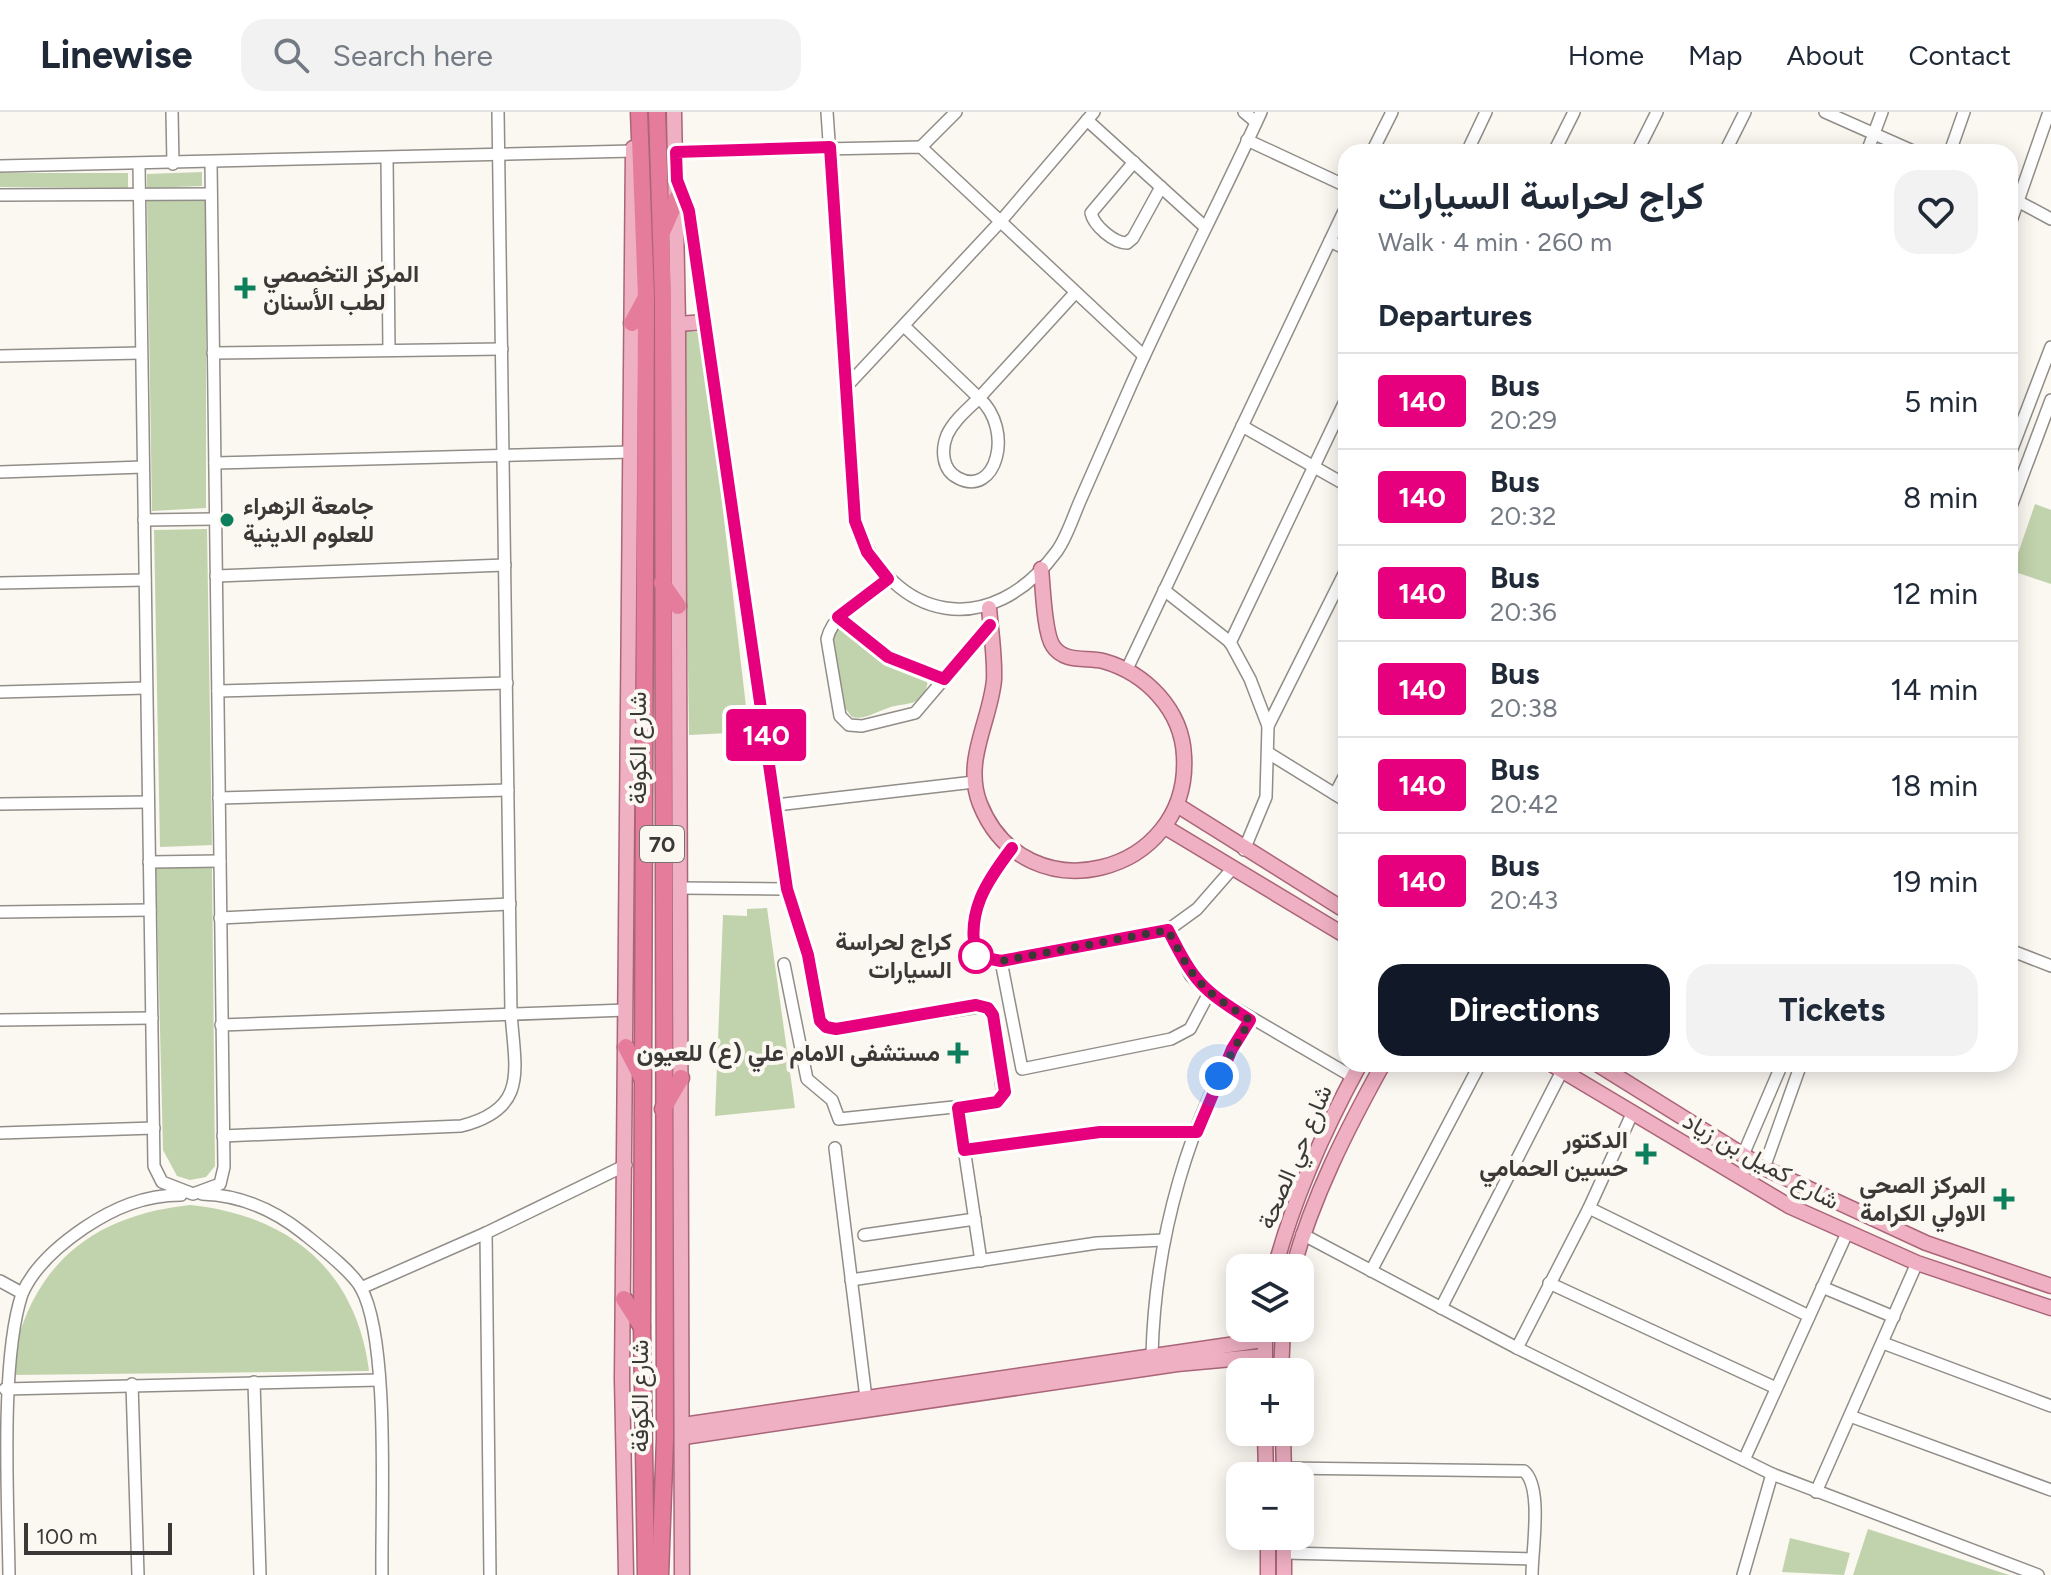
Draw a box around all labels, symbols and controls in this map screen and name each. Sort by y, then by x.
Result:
search box [241,19,801,91]
text: Linewise [40,32,193,78]
icon: search [269,33,313,77]
text: Search here [333,37,493,74]
text: Home [1568,38,1644,72]
text: Map [1688,38,1743,72]
text: About [1787,38,1864,72]
text: Contact [1908,38,2011,72]
button: heart [1894,170,1978,254]
text: كراج لحراسة السيارات [1378,173,1705,219]
text: Walk · 4 min · 260 m [1378,226,1612,258]
place label: المركز التخصصي لطب الأسنان [263,259,419,316]
marker: المركز التخصصي لطب الأسنان [234,277,256,299]
text: Departures [1378,297,1532,334]
text: Bus [1490,367,1539,404]
text: 5 min [1904,383,1978,420]
text: 140 [1398,384,1446,418]
text: 20:29 [1490,404,1557,436]
text: Bus [1490,463,1539,500]
text: 8 min [1903,479,1978,516]
text: 140 [1398,480,1446,514]
place label: جامعة الزهراء للعلوم الدينية [243,491,374,550]
text: 20:32 [1490,500,1556,532]
marker: جامعة الزهراء للعلوم الدينية [218,511,236,529]
text: Bus [1490,559,1539,596]
text: 12 min [1892,575,1978,612]
text: 140 [1398,576,1446,610]
text: 20:36 [1490,596,1557,628]
text: Bus [1490,655,1539,692]
text: 14 min [1890,671,1978,708]
text: 140 [1398,672,1446,706]
street label: شارع الكوفة [623,691,654,805]
text: 20:38 [1490,692,1558,724]
line badge: 140 [720,709,812,761]
text: 140 [742,718,790,752]
text: Bus [1490,751,1539,788]
text: 18 min [1891,767,1978,804]
text: 140 [1398,768,1446,802]
text: 20:42 [1490,788,1558,820]
road number: 70 [640,826,684,862]
text: Bus [1490,847,1539,884]
text: 19 min [1892,863,1978,900]
text: 140 [1398,864,1446,898]
text: 20:43 [1490,884,1558,916]
place label: كراج لحراسة السيارات [835,927,952,985]
marker: كراج لحراسة السيارات [959,939,993,973]
button: Directions [1378,964,1670,1056]
button: Tickets [1686,964,1978,1056]
place label: مستشفى الامام علي (ع) للعيون [636,1038,940,1073]
marker: مستشفى الامام علي (ع) للعيون [947,1042,969,1064]
your location [1199,1056,1239,1096]
street label: شارع حي الصحة [1251,1080,1343,1235]
street label: شارع كميل بن زياد [1677,1106,1844,1217]
place label: الدكتور حسين الحمامي [1479,1125,1628,1188]
marker: الدكتور حسين الحمامي [1635,1143,1657,1165]
place label: المركز الصحي الاولي الكرامة [1859,1170,1986,1233]
marker: المركز الصحي الاولي الكرامة [1993,1188,2015,1210]
map controls [1226,1254,1314,1550]
button: layers [1226,1254,1314,1342]
street label: شارع الكوفة [625,1339,656,1453]
button: + [1226,1358,1314,1446]
button: − [1226,1462,1314,1550]
scale bar [24,1519,172,1555]
text: 100 m [36,1523,97,1550]

